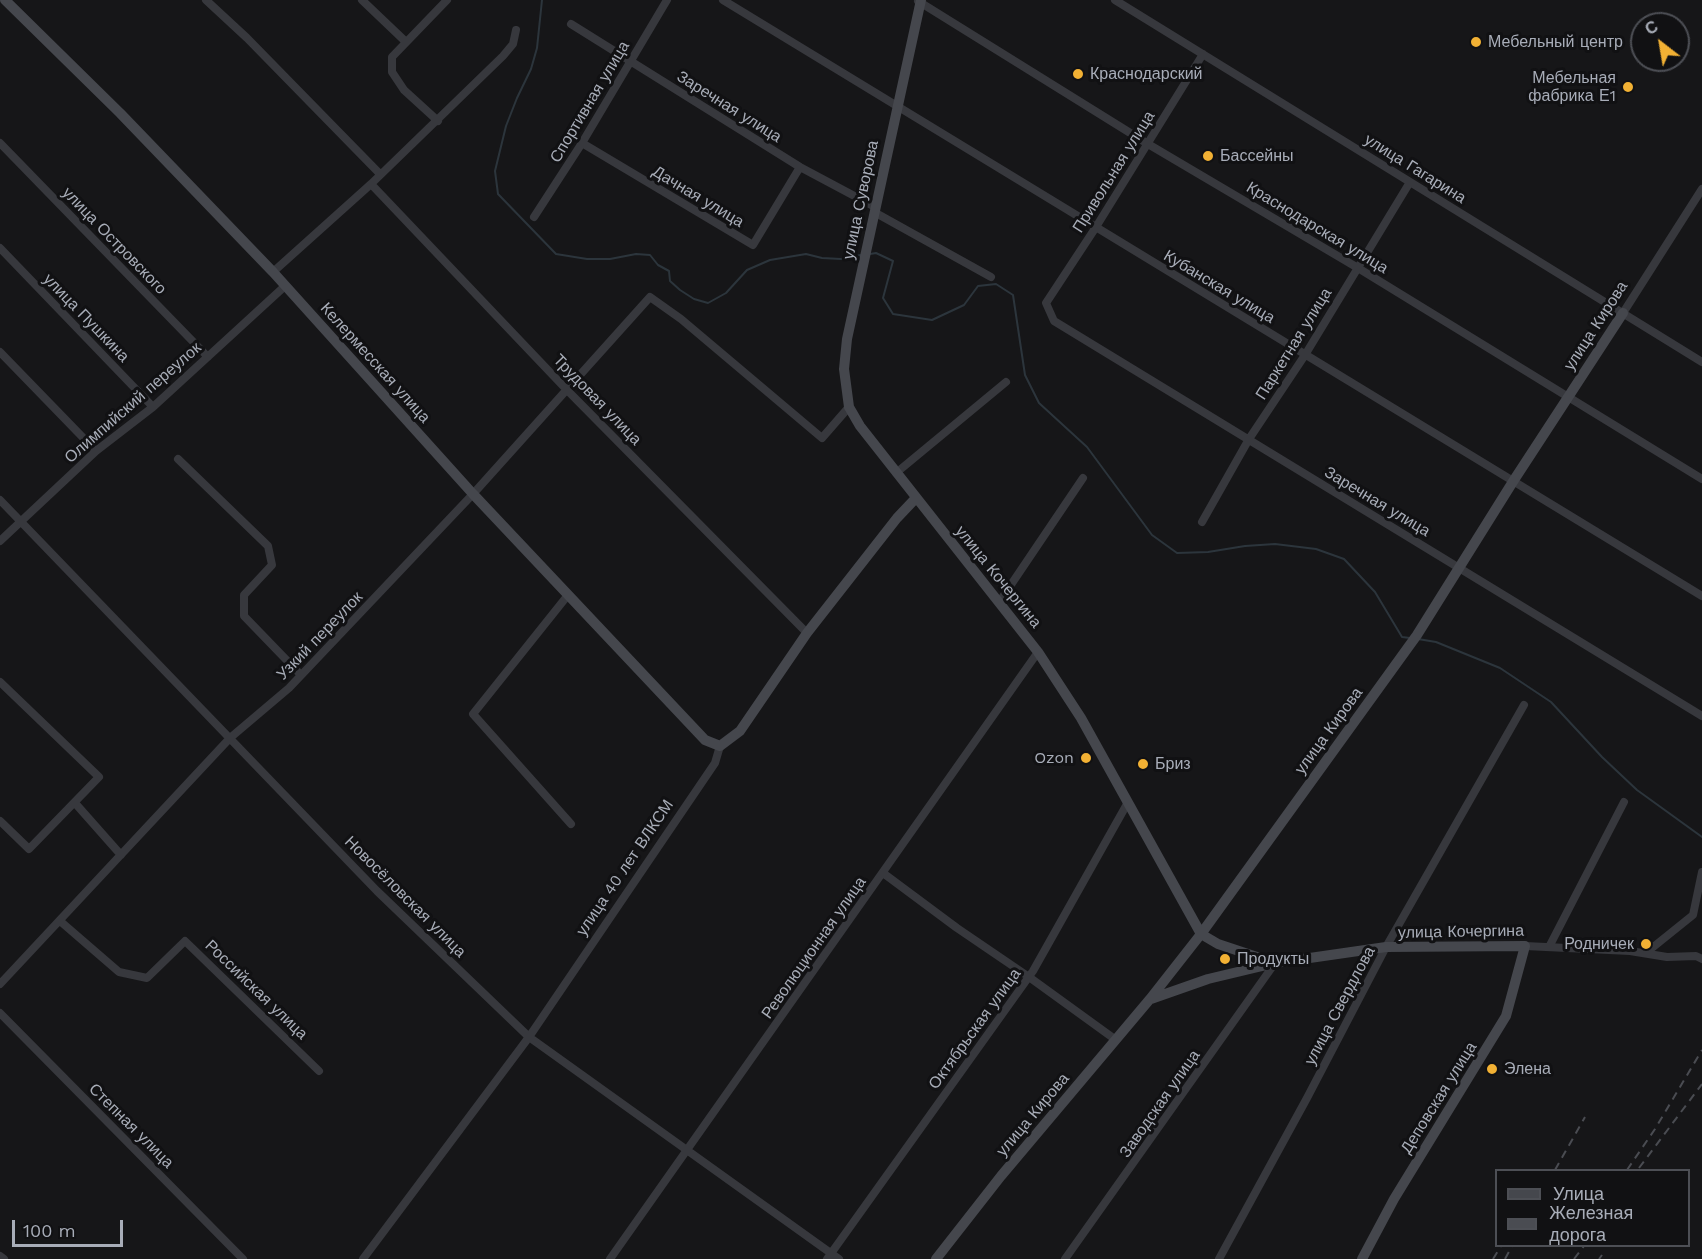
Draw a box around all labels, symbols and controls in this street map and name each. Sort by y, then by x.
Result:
north arrow [1630,12,1690,72]
text: С [1642,17,1661,39]
place label: Мебельный центр [1488,32,1623,52]
marker: Мебельный центр [1469,35,1483,49]
street label: Спортивная улица [546,38,634,166]
place label: Краснодарский [1090,64,1203,84]
street label: Заречная улица [673,67,785,147]
marker: Краснодарский [1071,67,1085,81]
place label: Мебельная фабрика Е1 [1528,68,1616,106]
marker: Мебельная фабрика Е1 [1621,80,1635,94]
street label: Привольная улица [1069,108,1159,236]
street label: улица Гагарина [1361,130,1469,208]
street label: улица Суворова [839,139,883,261]
place label: Бассейны [1220,146,1294,166]
marker: Бассейны [1201,149,1215,163]
street label: Дачная улица [649,162,747,232]
street label: Краснодарская улица [1243,178,1391,278]
street label: улица Островского [58,183,170,299]
street label: Кубанская улица [1160,246,1278,328]
street label: улица Пушкина [39,270,133,366]
street label: улица Кирова [1560,278,1632,374]
street label: Паркетная улица [1252,285,1336,403]
street label: Келермесская улица [316,299,434,427]
street label: Олимпийский переулок [61,338,205,468]
street label: Трудовая улица [549,351,645,449]
street label: Заречная улица [1321,463,1433,541]
street label: улица Кочергина [951,522,1045,632]
street label: Узкий переулок [273,588,367,684]
street label: улица Кирова [1291,684,1367,778]
place label: Ozon [1034,748,1074,768]
marker: Ozon [1079,751,1093,765]
place label: Бриз [1155,754,1191,774]
marker: Бриз [1136,757,1150,771]
street label: улица 40 лет ВЛКСМ [572,796,678,940]
street label: Новосёловская улица [340,832,470,962]
street label: Революционная улица [758,873,870,1023]
street label: улица Кочергина [1398,921,1524,943]
place label: Родничек [1564,934,1634,954]
street label: Российская улица [201,936,311,1044]
marker: Родничек [1639,937,1653,951]
street label: улица Свердлова [1301,943,1379,1069]
place label: Продукты [1237,949,1309,969]
marker: Продукты [1218,952,1232,966]
street label: Октябрьская улица [925,965,1025,1093]
street label: Деповская улица [1397,1039,1481,1157]
street label: Заводская улица [1116,1046,1204,1162]
place label: Элена [1504,1059,1551,1079]
marker: Элена [1485,1062,1499,1076]
street label: улица Кирова [993,1069,1073,1161]
street label: Степная улица [85,1080,177,1172]
legend [1495,1169,1690,1247]
text: Улица [1553,1183,1604,1204]
text: Железная дорога [1549,1202,1633,1245]
scale bar [15,1208,126,1246]
text: 100 m [23,1220,76,1241]

